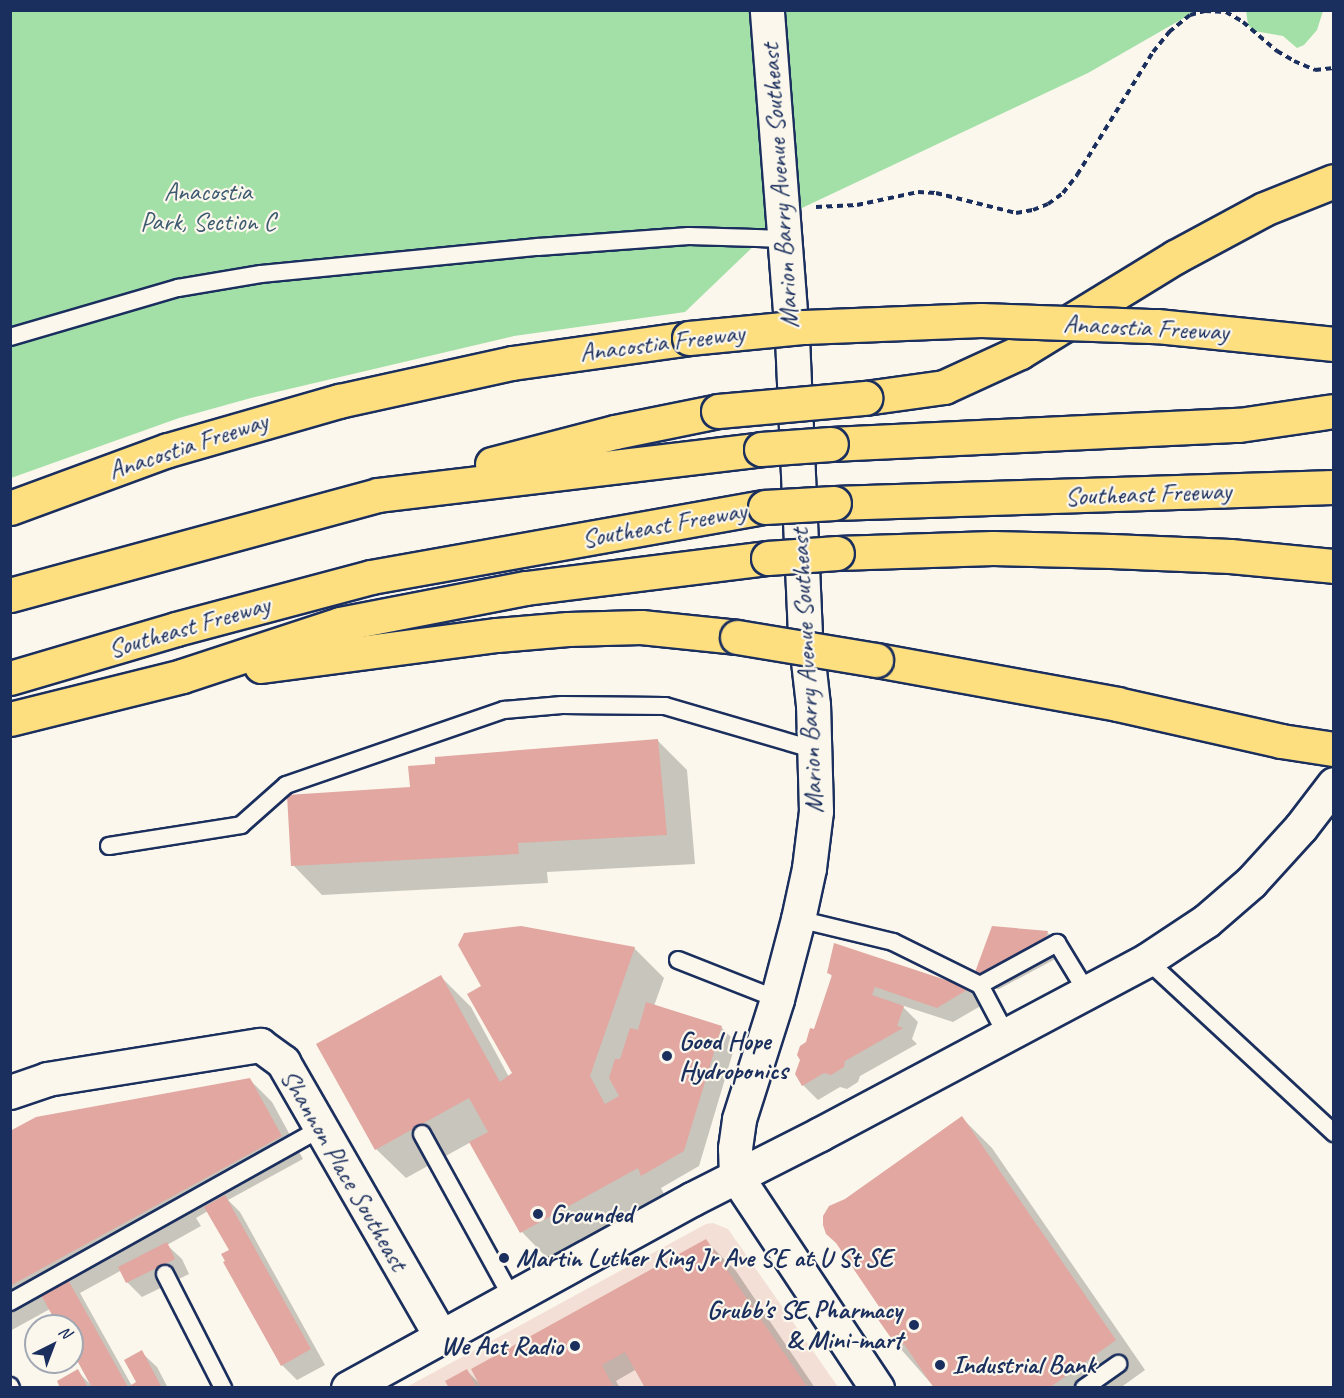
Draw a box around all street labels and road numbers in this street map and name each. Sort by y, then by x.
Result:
street label: Marion Barry Avenue Southeast [754,43,806,329]
street label: Anacostia Freeway [1063,308,1229,348]
street label: Anacostia Freeway [578,317,746,369]
street label: Anacostia Freeway [105,406,271,486]
street label: Southeast Freeway [1065,476,1231,512]
street label: Southeast Freeway [580,495,748,555]
street label: Marion Barry Avenue Southeast [784,528,830,814]
street label: Southeast Freeway [105,589,273,665]
street label: Shannon Place Southeast [273,1063,415,1277]

